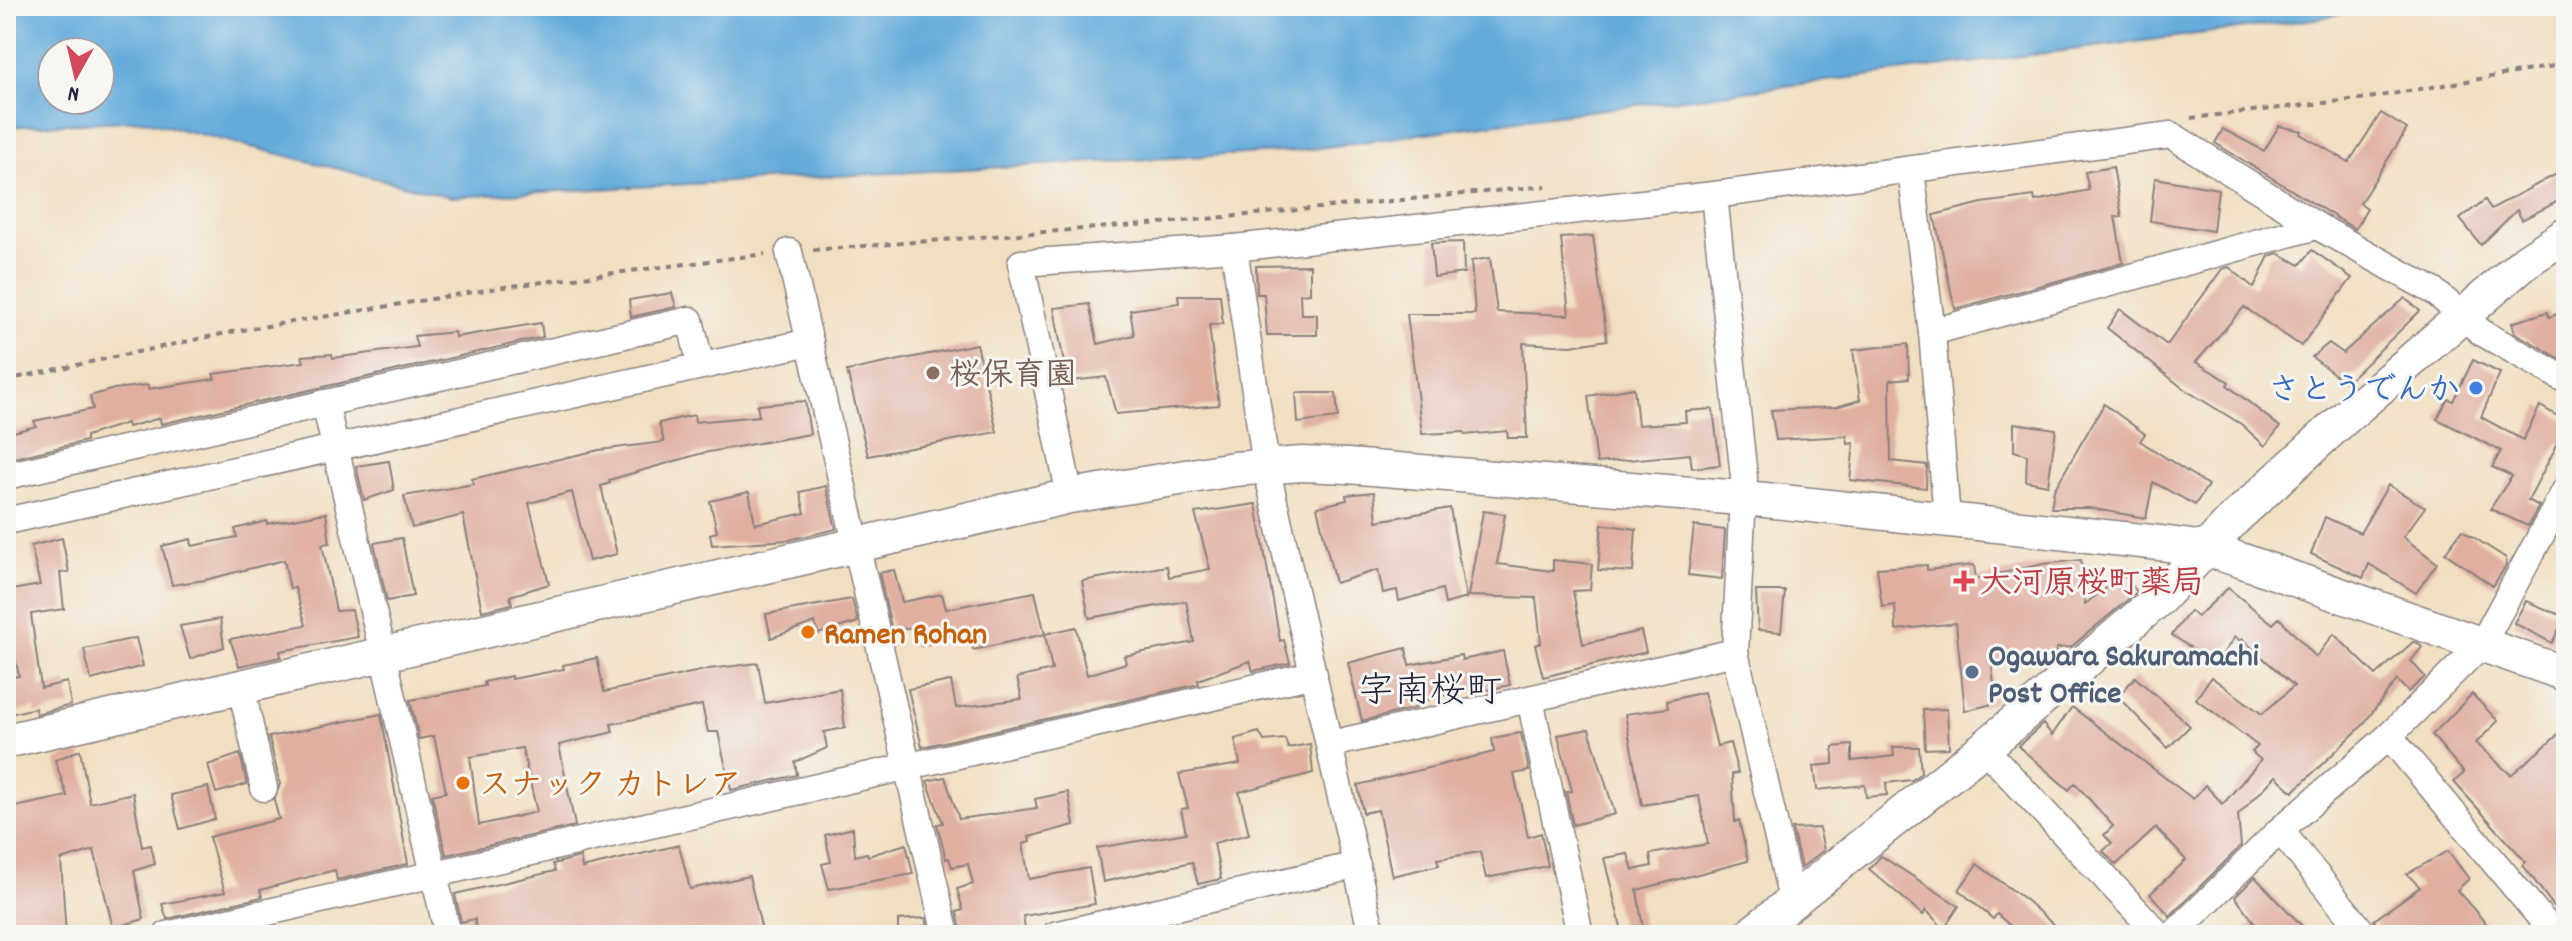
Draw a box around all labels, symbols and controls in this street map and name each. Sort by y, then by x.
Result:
north arrow [36,36,116,116]
text: N [66,76,81,108]
place label: 桜保育園 [949,355,1077,401]
marker: 桜保育園 [924,364,942,382]
place label: さとうでんか [2268,370,2460,416]
marker: さとうでんか [2467,379,2485,397]
place label: 大河原桜町薬局 [1980,563,2204,609]
marker: 大河原桜町薬局 [1955,572,1973,590]
place label: Ramen Rohan [824,614,987,660]
marker: Ramen Rohan [799,623,817,641]
place label: Ogawara Sakuramachi Post Office [1988,636,2259,719]
marker: Ogawara Sakuramachi Post Office [1963,663,1981,681]
district label: 字南桜町 [1358,668,1502,720]
place label: スナック カトレア [479,765,742,811]
marker: スナック カトレア [454,774,472,792]

